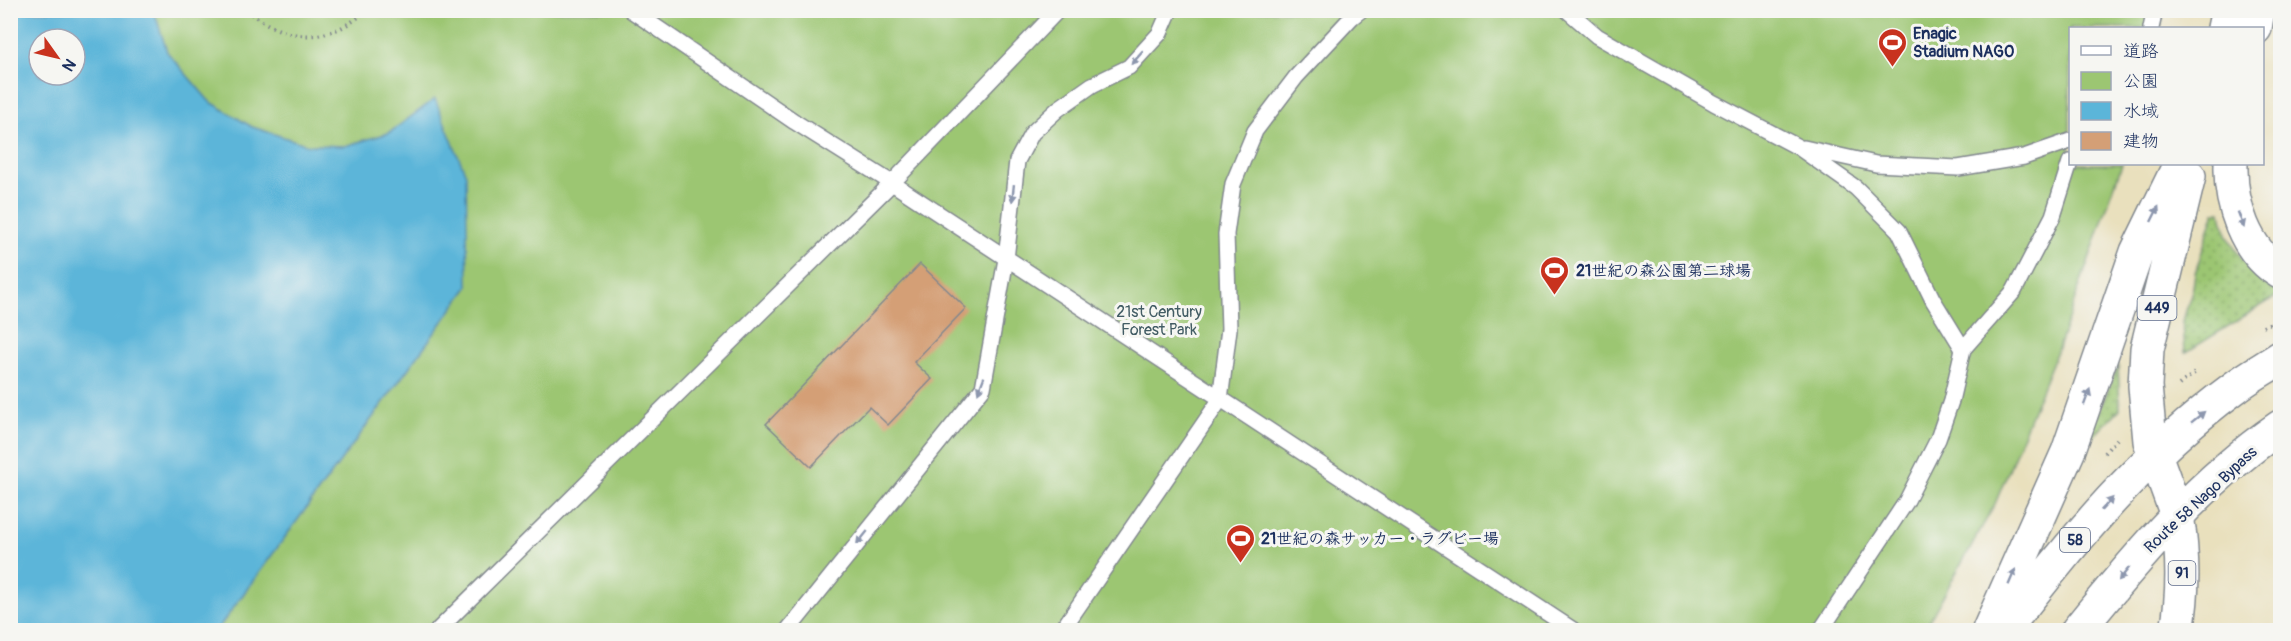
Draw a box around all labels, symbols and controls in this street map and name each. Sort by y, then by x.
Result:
place label: Enagic Stadium NAGO [1913,24,2014,62]
sports icon: Enagic Stadium NAGO [1876,26,1908,68]
north arrow [27,27,87,87]
legend [2069,27,2264,165]
text: 道路 [2123,40,2159,63]
one-way arrow [1131,50,1144,65]
text: N [57,55,80,75]
text: 公園 [2123,70,2159,93]
text: 水域 [2123,100,2159,123]
text: 建物 [2123,130,2159,153]
one-way arrow [1008,184,1018,203]
one-way arrow [2150,206,2160,223]
one-way arrow [2236,212,2246,230]
sports icon: 21世紀の森公園第二球場 [1539,254,1571,296]
place label: 21世紀の森公園第二球場 [1576,261,1751,281]
road number: 449 [2138,296,2176,320]
park label: 21st Century Forest Park [1116,302,1202,340]
one-way arrow [976,377,986,395]
one-way arrow [2083,388,2093,406]
one-way arrow [2190,410,2206,423]
street label: Route 58 Nago Bypass [2140,442,2261,557]
one-way arrow [2100,497,2113,512]
sports icon: 21世紀の森サッカー・ラグビー場 [1224,522,1256,564]
road number: 58 [2060,528,2090,552]
place label: 21世紀の森サッカー・ラグビー場 [1261,529,1499,549]
one-way arrow [856,531,869,546]
road number: 91 [2168,561,2196,585]
one-way arrow [2118,566,2130,581]
one-way arrow [2007,567,2017,585]

